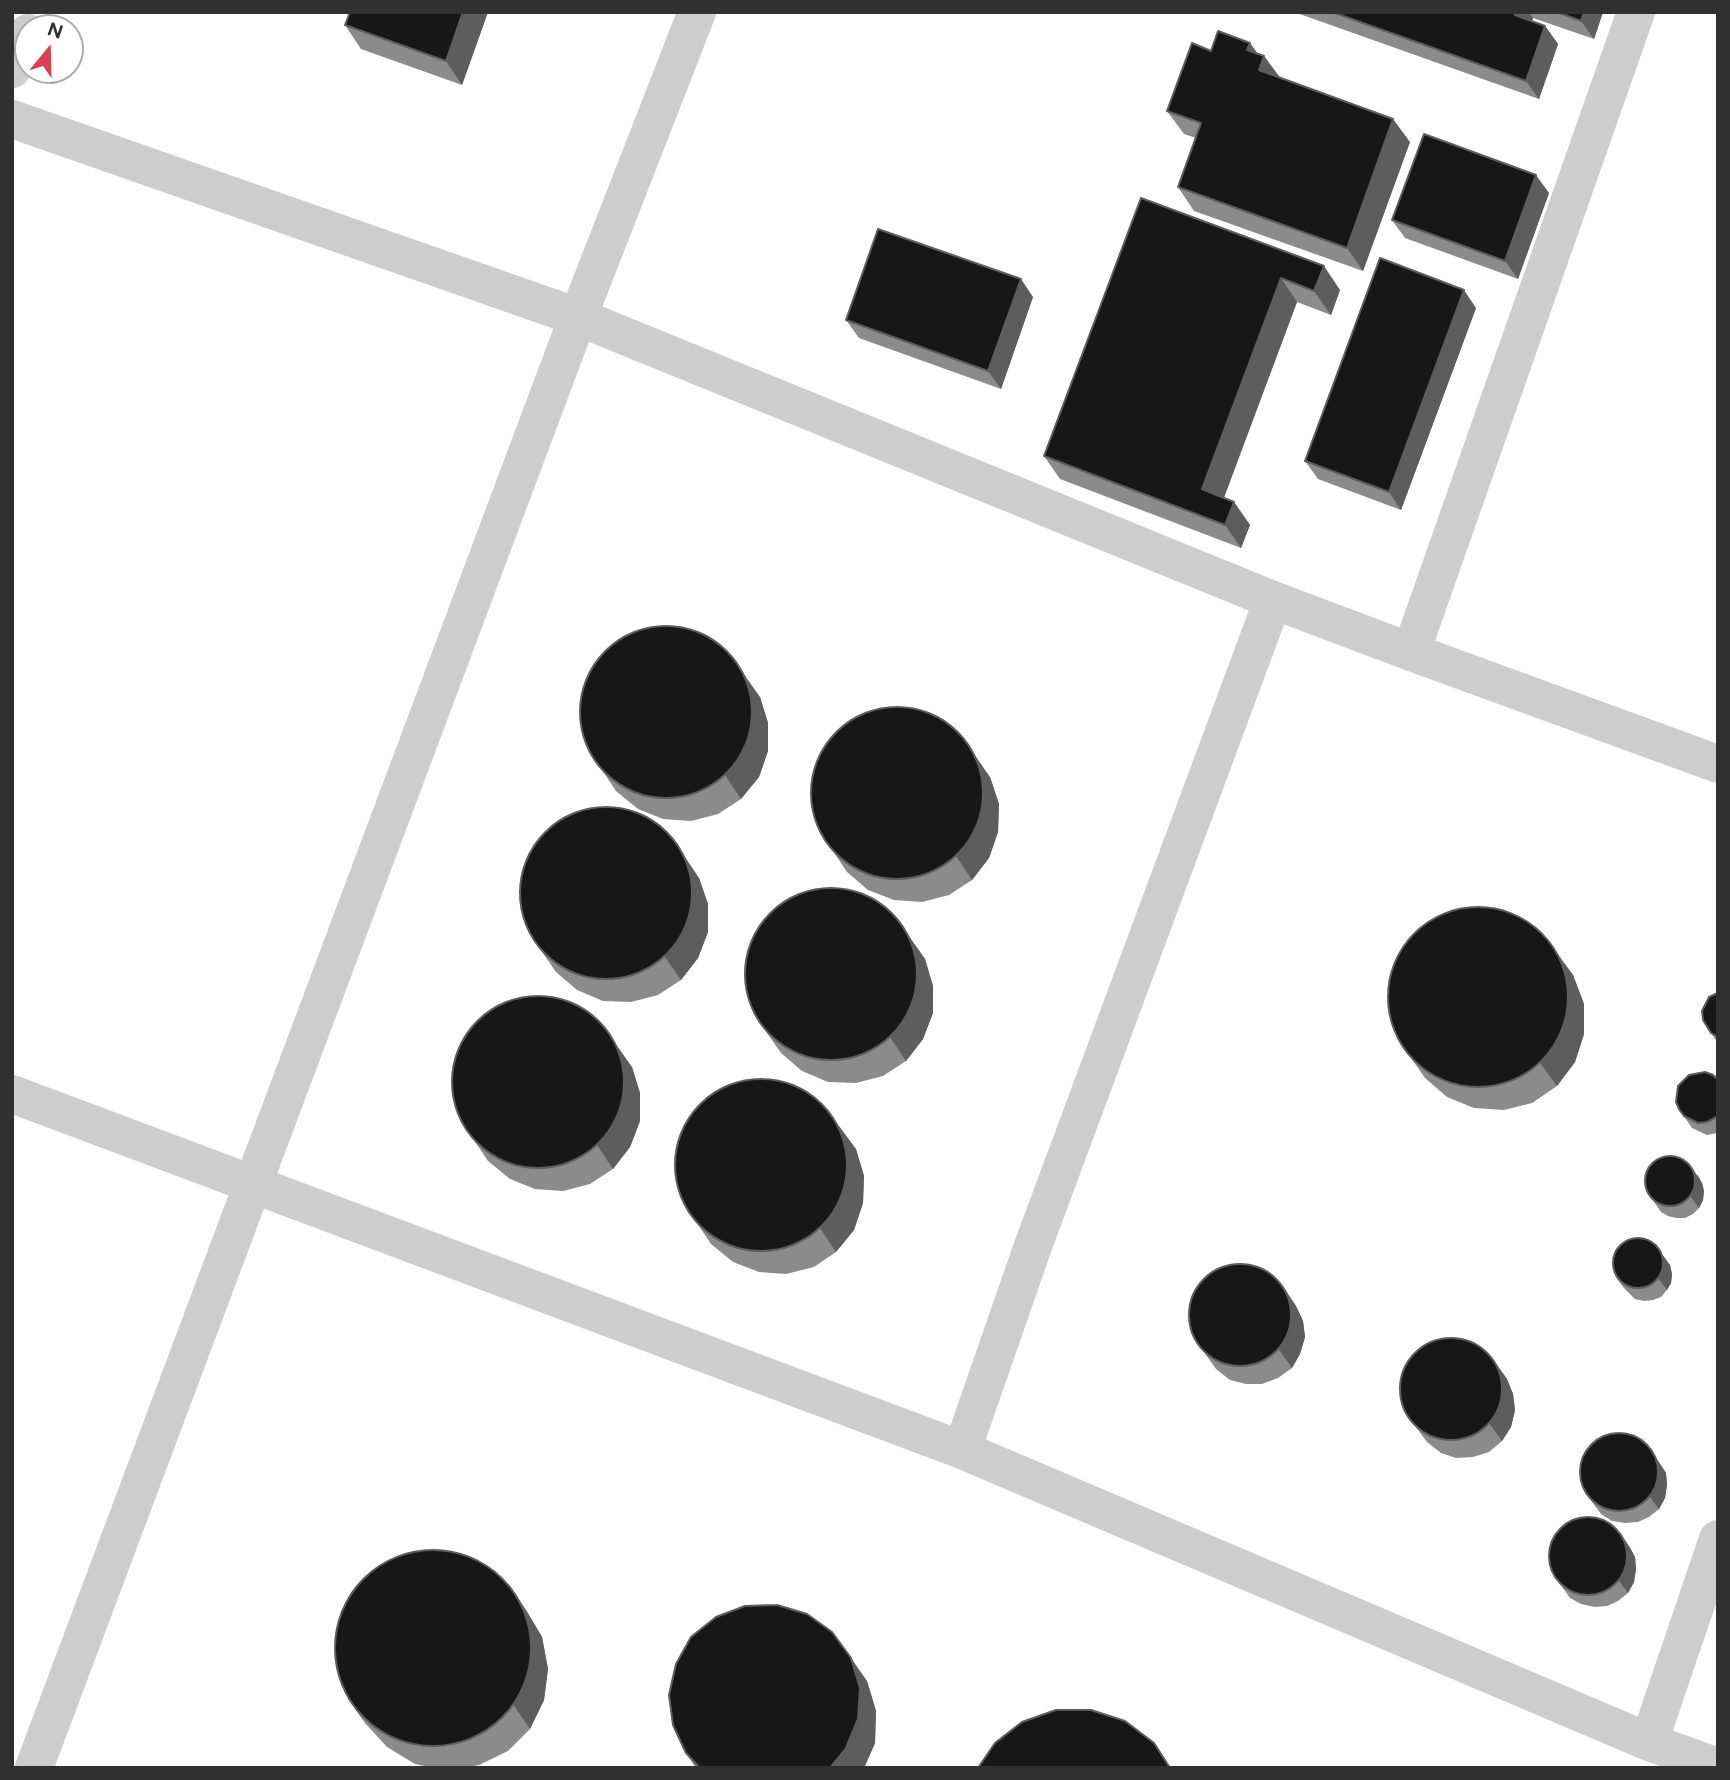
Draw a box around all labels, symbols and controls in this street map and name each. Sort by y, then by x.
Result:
north arrow [14,14,84,84]
text: N [45,17,66,44]

